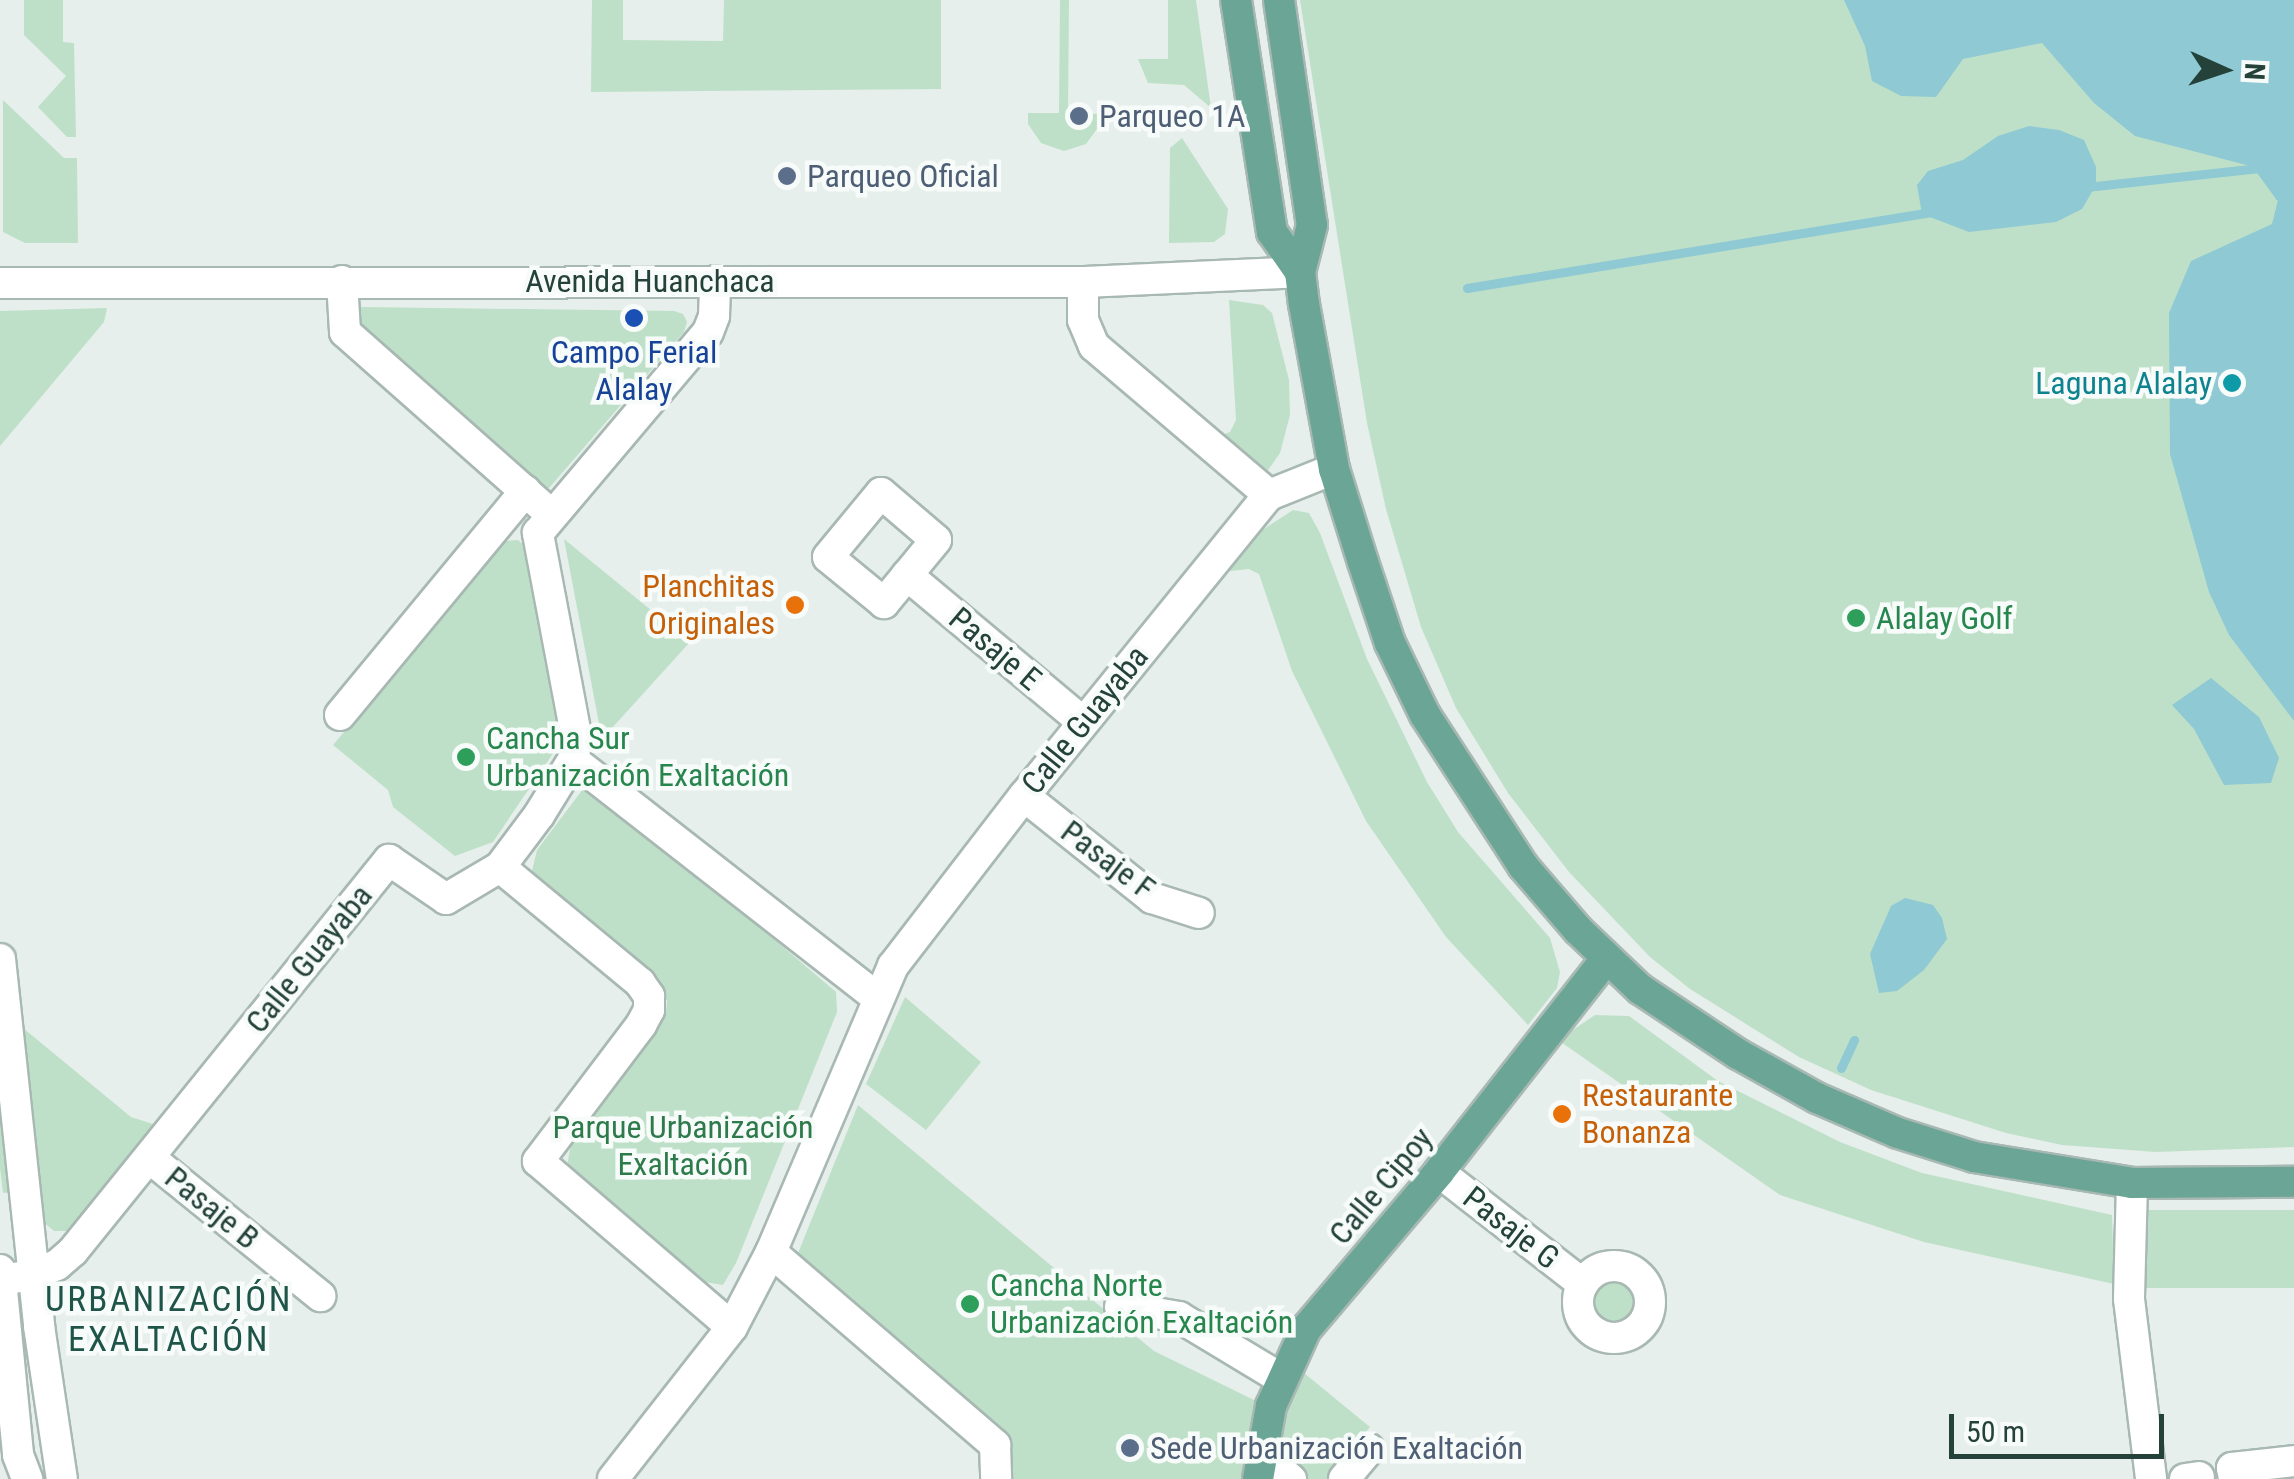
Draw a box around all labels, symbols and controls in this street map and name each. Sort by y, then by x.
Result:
north arrow [2174,20,2274,120]
text: N [2238,62,2271,81]
place label: Parqueo 1A [1099,97,1245,135]
marker: Parqueo 1A [1068,105,1090,127]
place label: Parqueo Oficial [807,157,999,195]
marker: Parqueo Oficial [776,165,798,187]
street label: Avenida Huanchaca [525,262,775,300]
marker: Campo Ferial Alalay [623,307,645,329]
place label: Campo Ferial Alalay [551,334,717,409]
place label: Laguna Alalay [2035,364,2212,402]
marker: Laguna Alalay [2221,372,2243,394]
place label: Planchitas Originales [642,568,775,643]
marker: Planchitas Originales [784,594,806,616]
place label: Alalay Golf [1876,599,2013,637]
street label: Pasaje E [941,600,1049,698]
marker: Alalay Golf [1845,607,1867,629]
street label: Calle Guayaba [1014,638,1156,802]
place label: Cancha Sur Urbanización Exaltación [486,720,789,795]
marker: Cancha Sur Urbanización Exaltación [455,746,477,768]
street label: Pasaje F [1053,812,1163,908]
street label: Calle Guayaba [238,877,380,1041]
place label: Restaurante Bonanza [1582,1077,1733,1152]
marker: Restaurante Bonanza [1551,1103,1573,1125]
park label: Parque Urbanización Exaltación [553,1109,813,1184]
street label: Calle Cipoy [1321,1120,1441,1252]
street label: Pasaje B [157,1159,267,1257]
street label: Pasaje G [1455,1179,1567,1277]
place label: Cancha Norte Urbanización Exaltación [990,1267,1293,1342]
district label: URBANIZACIÓN EXALTACIÓN [45,1279,293,1361]
marker: Cancha Norte Urbanización Exaltación [959,1293,981,1315]
scale bar [1954,1394,2169,1456]
text: 50 m [1966,1414,2025,1449]
place label: Sede Urbanización Exaltación [1150,1429,1523,1467]
marker: Sede Urbanización Exaltación [1119,1437,1141,1459]

